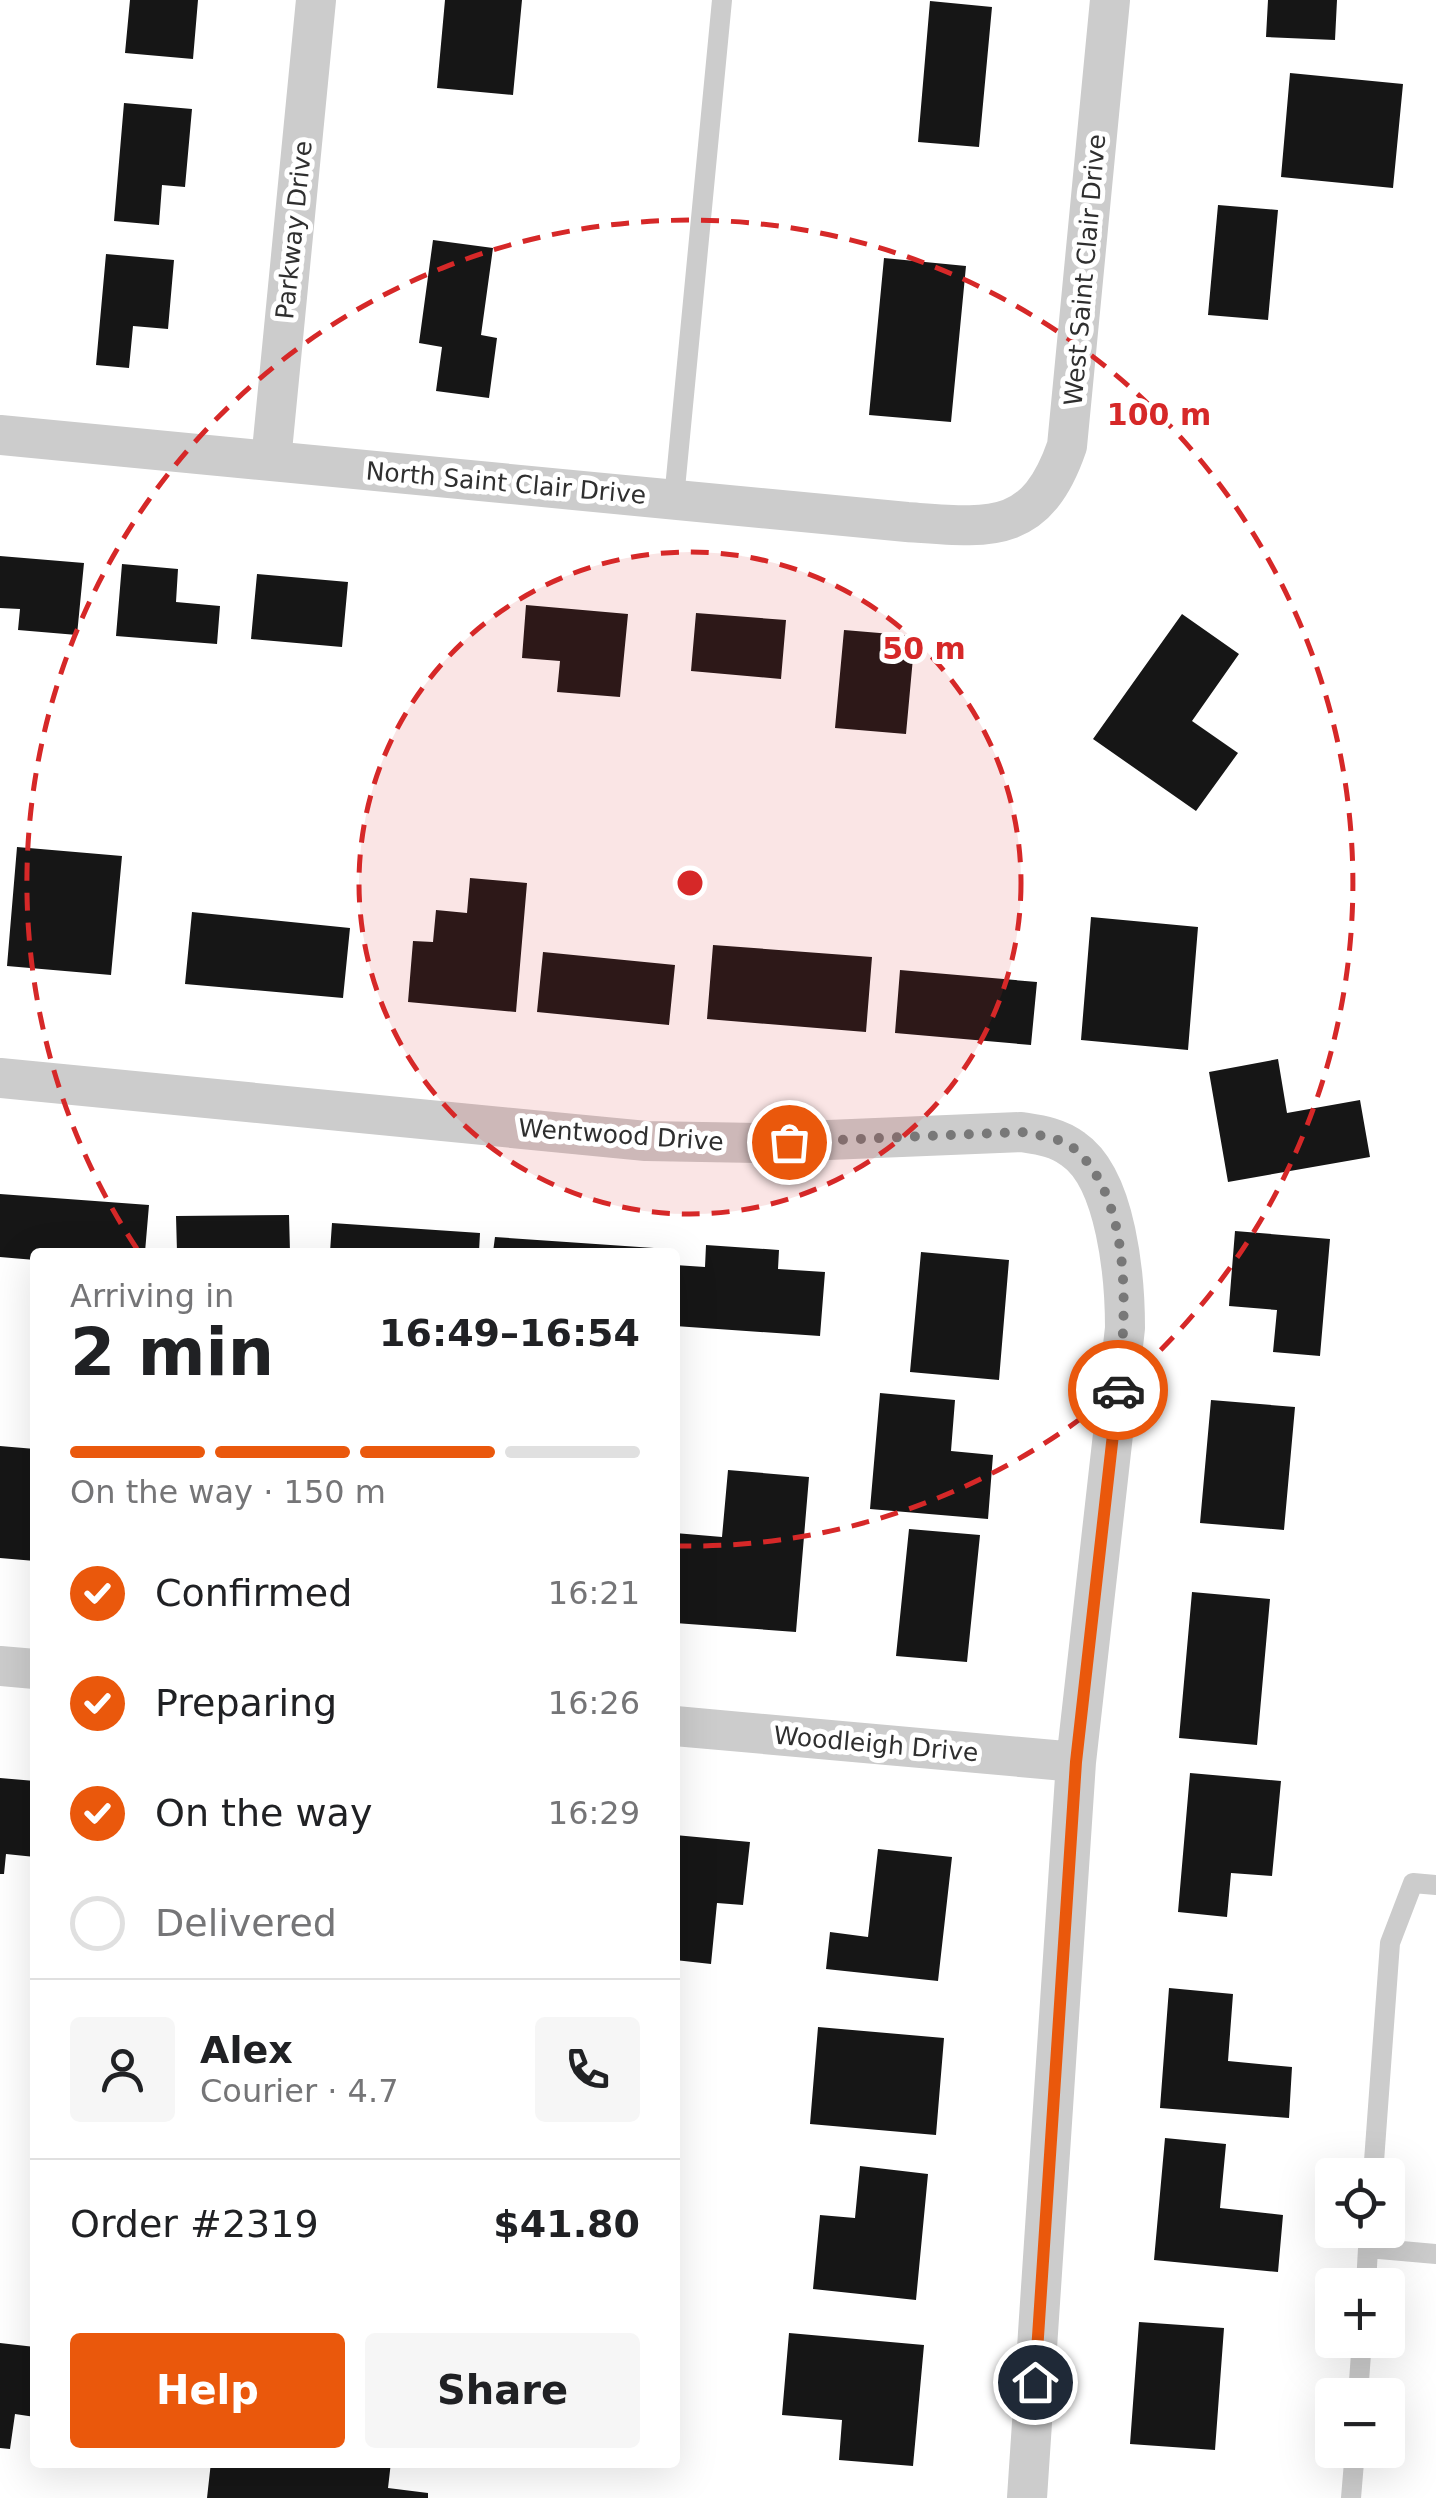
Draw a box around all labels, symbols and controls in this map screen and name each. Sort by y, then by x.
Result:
street label: West Saint Clair Drive [1059,133,1111,407]
street label: Parkway Drive [270,139,318,321]
text: 100 m [1107,397,1211,432]
street label: North Saint Clair Drive [365,456,647,510]
text: 50 m [882,631,966,666]
centre of rings [672,865,708,901]
pin [747,1100,832,1185]
street label: Wentwood Drive [517,1113,725,1157]
icon: bag [762,1115,817,1170]
text: Arriving in [70,1277,234,1315]
text: 16:49–16:54 [379,1311,640,1355]
text: 2 min [70,1315,274,1390]
courier [1068,1340,1168,1440]
icon: car [1091,1363,1146,1418]
text: On the way · 150 m [70,1473,386,1511]
icon: check [70,1566,125,1621]
text: Confirmed [155,1571,352,1615]
text: 16:21 [548,1574,640,1612]
icon: check [70,1676,125,1731]
text: Preparing [155,1681,337,1725]
text: 16:26 [548,1684,640,1722]
street label: Woodleigh Drive [772,1721,980,1767]
icon: check [70,1786,125,1841]
text: On the way [155,1791,372,1835]
text: 16:29 [548,1794,640,1832]
text: Delivered [155,1901,337,1945]
button: person [70,2017,175,2122]
button: phone [535,2017,640,2122]
text: Alex [200,2028,293,2072]
text: Courier · 4.7 [200,2072,399,2110]
map controls [1315,2158,1405,2468]
button: locate [1315,2158,1405,2248]
text: Order #2319 [70,2202,319,2246]
text: $41.80 [493,2202,640,2246]
button: + [1315,2268,1405,2358]
button: Help [70,2333,345,2448]
button: Share [365,2333,640,2448]
pin [993,2340,1078,2425]
icon: home [1008,2355,1063,2410]
button: − [1315,2378,1405,2468]

